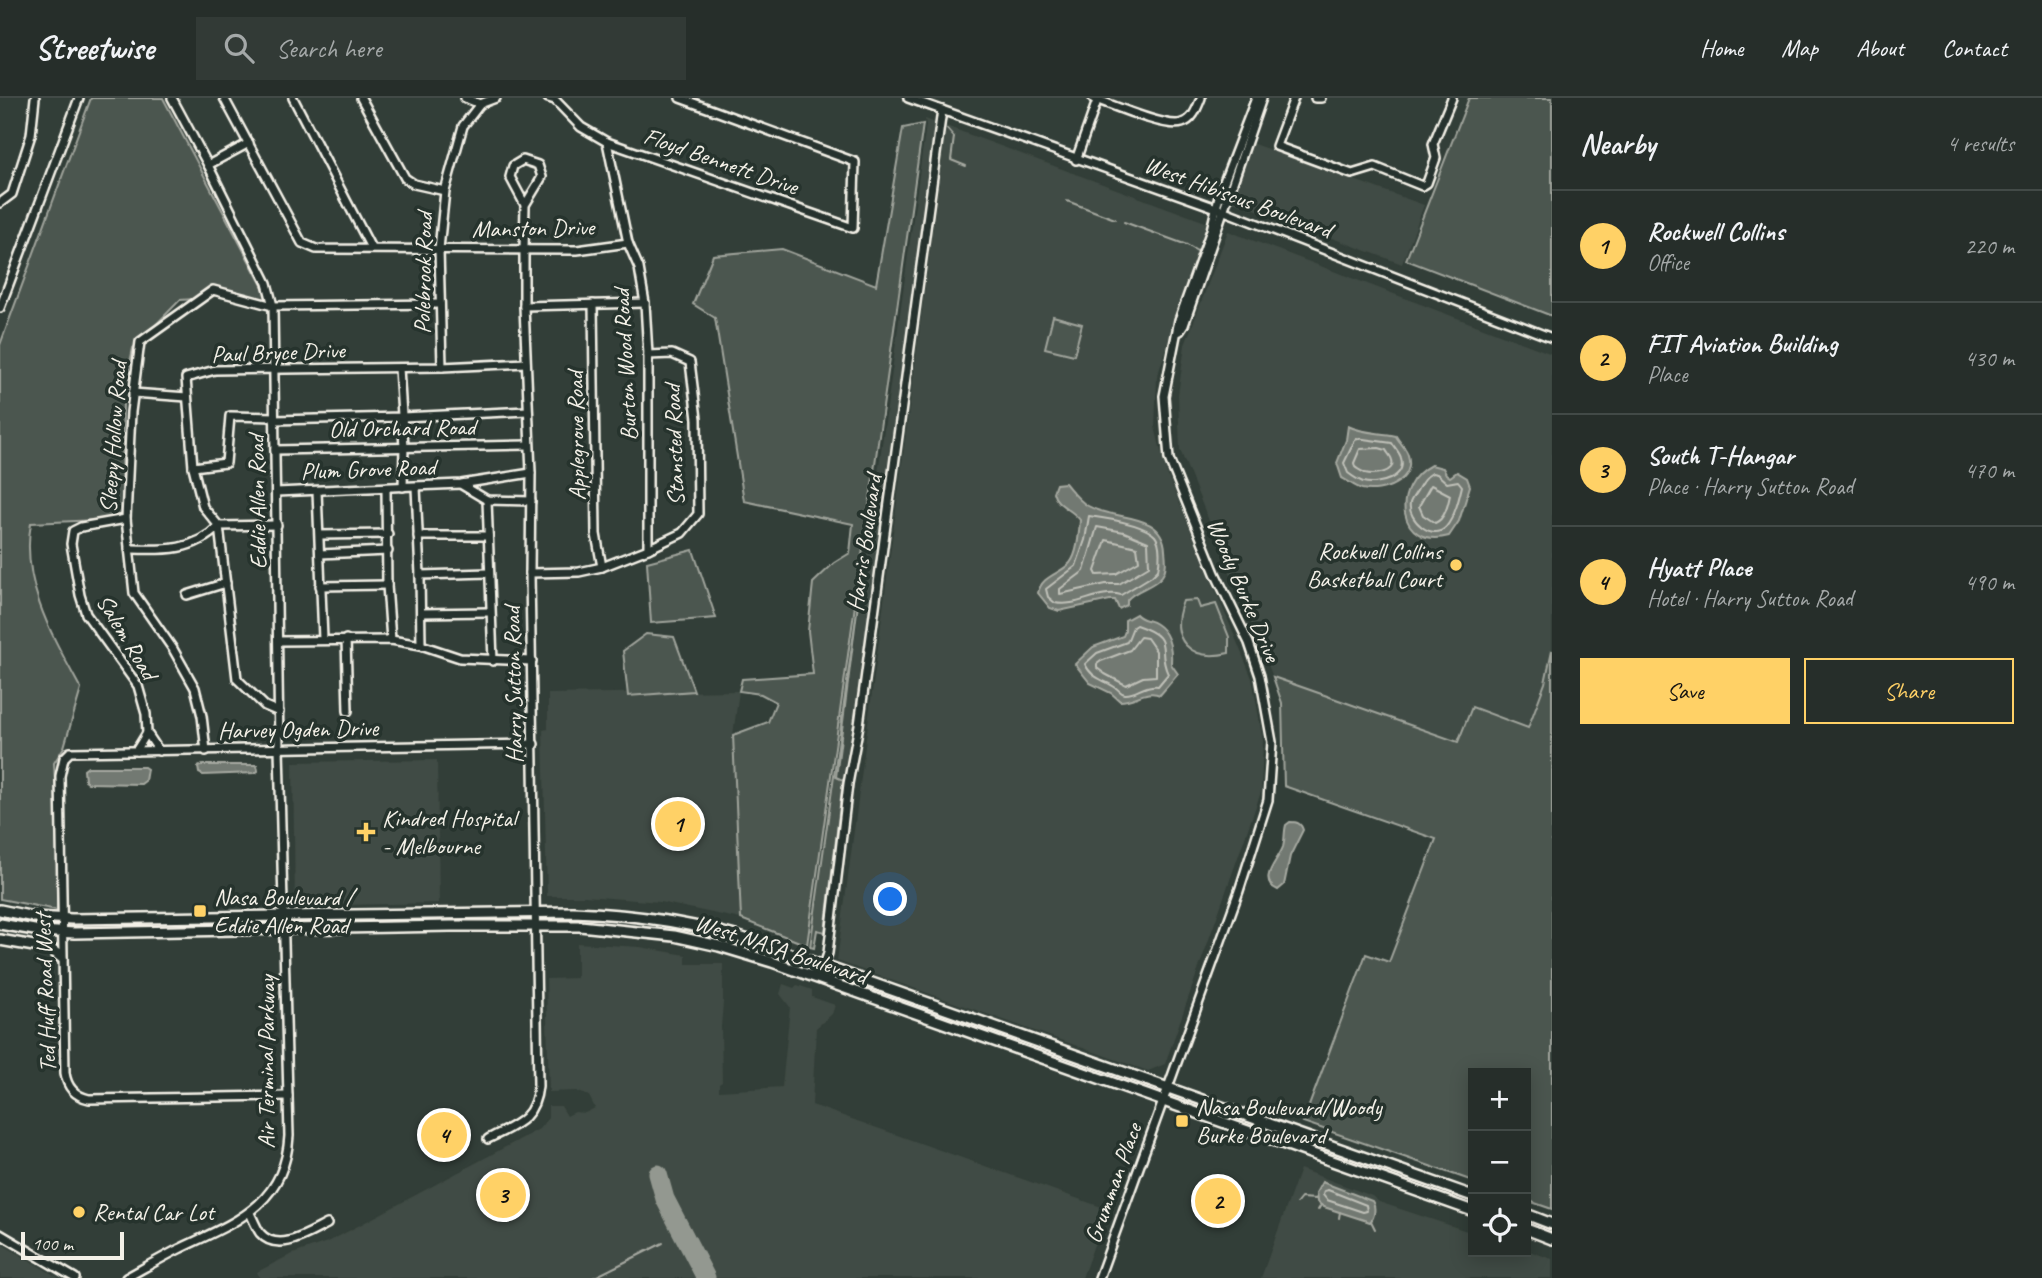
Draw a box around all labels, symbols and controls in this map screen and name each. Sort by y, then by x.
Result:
search box [196,17,686,80]
text: Streetwise [35,27,154,69]
icon: search [220,29,258,67]
text: Search here [276,32,382,65]
text: Home [1700,33,1743,63]
text: Map [1781,33,1818,63]
text: About [1856,33,1904,63]
text: Contact [1942,33,2007,63]
street label: Floyd Bennett Drive [640,121,804,202]
text: Nearby [1580,125,1656,163]
text: 4 results [1947,129,2014,158]
street label: West Hibiscus Boulevard [1140,149,1339,246]
street label: Polebrook Road [407,208,439,334]
street label: Manston Drive [471,212,597,244]
text: Rockwell Collins [1647,215,1784,248]
text: 1 [1598,232,1608,261]
text: 220 m [1965,232,2014,261]
text: Office [1647,248,1689,277]
street label: Burton Wood Road [606,285,644,442]
text: FIT Aviation Building [1647,327,1837,360]
street label: Paul Bryce Drive [211,335,347,369]
text: 2 [1598,344,1608,373]
text: 430 m [1965,344,2014,373]
street label: Sleepy Hollow Road [93,357,134,514]
text: Place [1647,360,1687,389]
street label: Applegrove Road [560,367,592,501]
street label: Stansted Road [657,380,691,506]
street label: Old Orchard Road [329,412,479,444]
street label: Eddie Allen Road [241,431,273,569]
text: South T-Hangar [1647,439,1794,472]
street label: Plum Grove Road [300,452,439,486]
text: 3 [1598,456,1608,485]
text: 470 m [1965,456,2014,485]
street label: Harris Boulevard [840,469,889,613]
text: Place · Harry Sutton Road [1647,472,1853,501]
street label: Woody Burke Drive [1200,514,1289,668]
place label: Rockwell Collins Basketball Court [1307,536,1444,594]
text: Hyatt Place [1647,551,1752,584]
marker: Rockwell Collins Basketball Court [1448,557,1464,573]
text: 4 [1598,568,1608,597]
text: 490 m [1965,568,2014,597]
text: Hotel · Harry Sutton Road [1647,584,1853,613]
street label: Salem Road [90,589,166,688]
street label: Harry Sutton Road [497,603,529,764]
button: Save [1580,658,1790,724]
button: Share [1804,658,2014,724]
street label: Harvey Ogden Drive [218,713,381,745]
pin: 1 [655,798,701,850]
place label: Kindred Hospital - Melbourne [382,803,520,861]
marker: Kindred Hospital - Melbourne [356,822,376,842]
place label: Nasa Boulevard / Eddie Allen Road [214,882,359,940]
your location [873,882,907,916]
marker: Nasa Boulevard / Eddie Allen Road [192,903,208,919]
street label: West NASA Boulevard [691,907,874,992]
street label: Ted Huff Road West [27,910,63,1073]
street label: Air Terminal Parkway [251,973,281,1149]
map controls [1468,1068,1531,1257]
button: + [1468,1068,1531,1131]
place label: Nasa Boulevard/Woody Burke Boulevard [1196,1092,1383,1150]
pin: 4 [421,1109,467,1161]
marker: Nasa Boulevard/Woody Burke Boulevard [1174,1113,1190,1129]
street label: Grumman Place [1077,1117,1149,1247]
button: − [1468,1131,1531,1194]
pin: 3 [480,1169,526,1221]
pin: 2 [1195,1175,1241,1227]
button: locate [1468,1194,1531,1257]
place label: Rental Car Lot [93,1197,216,1227]
marker: Rental Car Lot [71,1204,87,1220]
scale bar [21,1229,124,1261]
text: 100 m [32,1232,73,1256]

